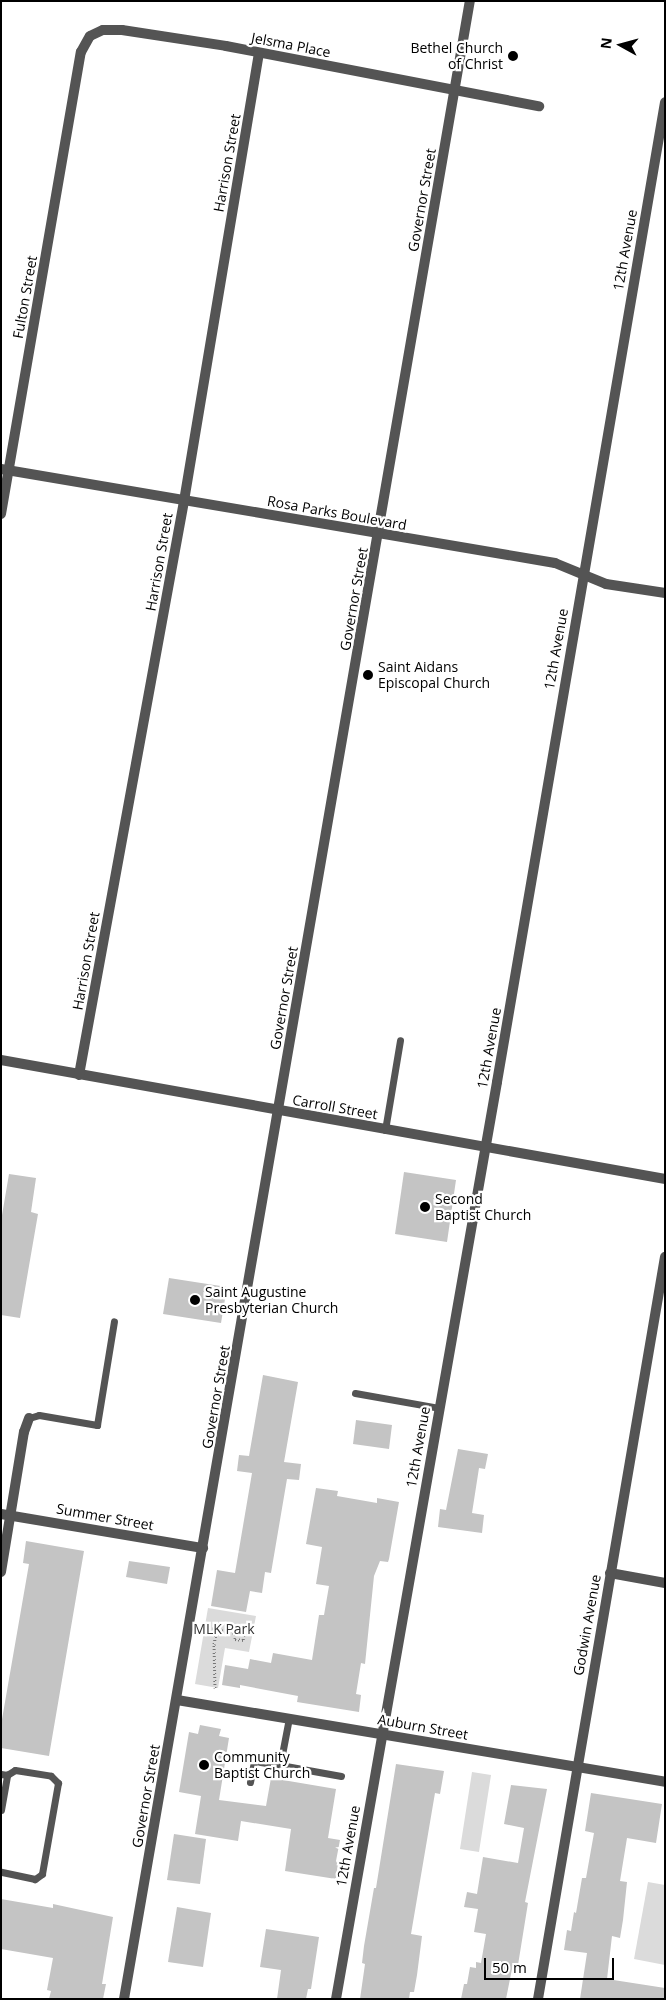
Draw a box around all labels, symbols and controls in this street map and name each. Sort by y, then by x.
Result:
north arrow [596,20,646,70]
street label: Jelsma Place [250,29,332,61]
text: N [595,36,616,50]
place label: Bethel Church of Christ [410,40,503,72]
marker: Bethel Church of Christ [507,50,519,62]
street label: Harrison Street [210,113,244,213]
street label: Governor Street [405,147,439,253]
street label: 12th Avenue [610,208,640,292]
street label: Fulton Street [9,254,41,340]
street label: Rosa Parks Boulevard [266,492,408,534]
street label: Harrison Street [142,512,176,612]
street label: Governor Street [337,546,371,652]
street label: 12th Avenue [541,607,571,691]
place label: Saint Aidans Episcopal Church [378,659,490,692]
marker: Saint Aidans Episcopal Church [362,669,374,681]
street label: Harrison Street [69,911,103,1011]
street label: Governor Street [267,945,301,1051]
street label: 12th Avenue [474,1006,504,1090]
street label: Carroll Street [291,1091,379,1123]
place label: Second Baptist Church [435,1191,531,1224]
marker: Second Baptist Church [419,1201,431,1213]
place label: Saint Augustine Presbyterian Church [205,1284,338,1316]
marker: Saint Augustine Presbyterian Church [189,1294,201,1306]
street label: Governor Street [199,1344,233,1450]
street label: 12th Avenue [403,1405,433,1489]
street label: Summer Street [55,1500,155,1534]
street label: Godwin Avenue [570,1573,604,1677]
park label: MLK Park [193,1621,255,1637]
street label: Auburn Street [376,1711,470,1743]
street label: Governor Street [129,1743,163,1849]
place label: Community Baptist Church [214,1749,310,1781]
marker: Community Baptist Church [198,1759,210,1771]
street label: 12th Avenue [333,1804,363,1888]
scale bar [486,1948,616,1980]
text: 50 m [492,1957,527,1977]

